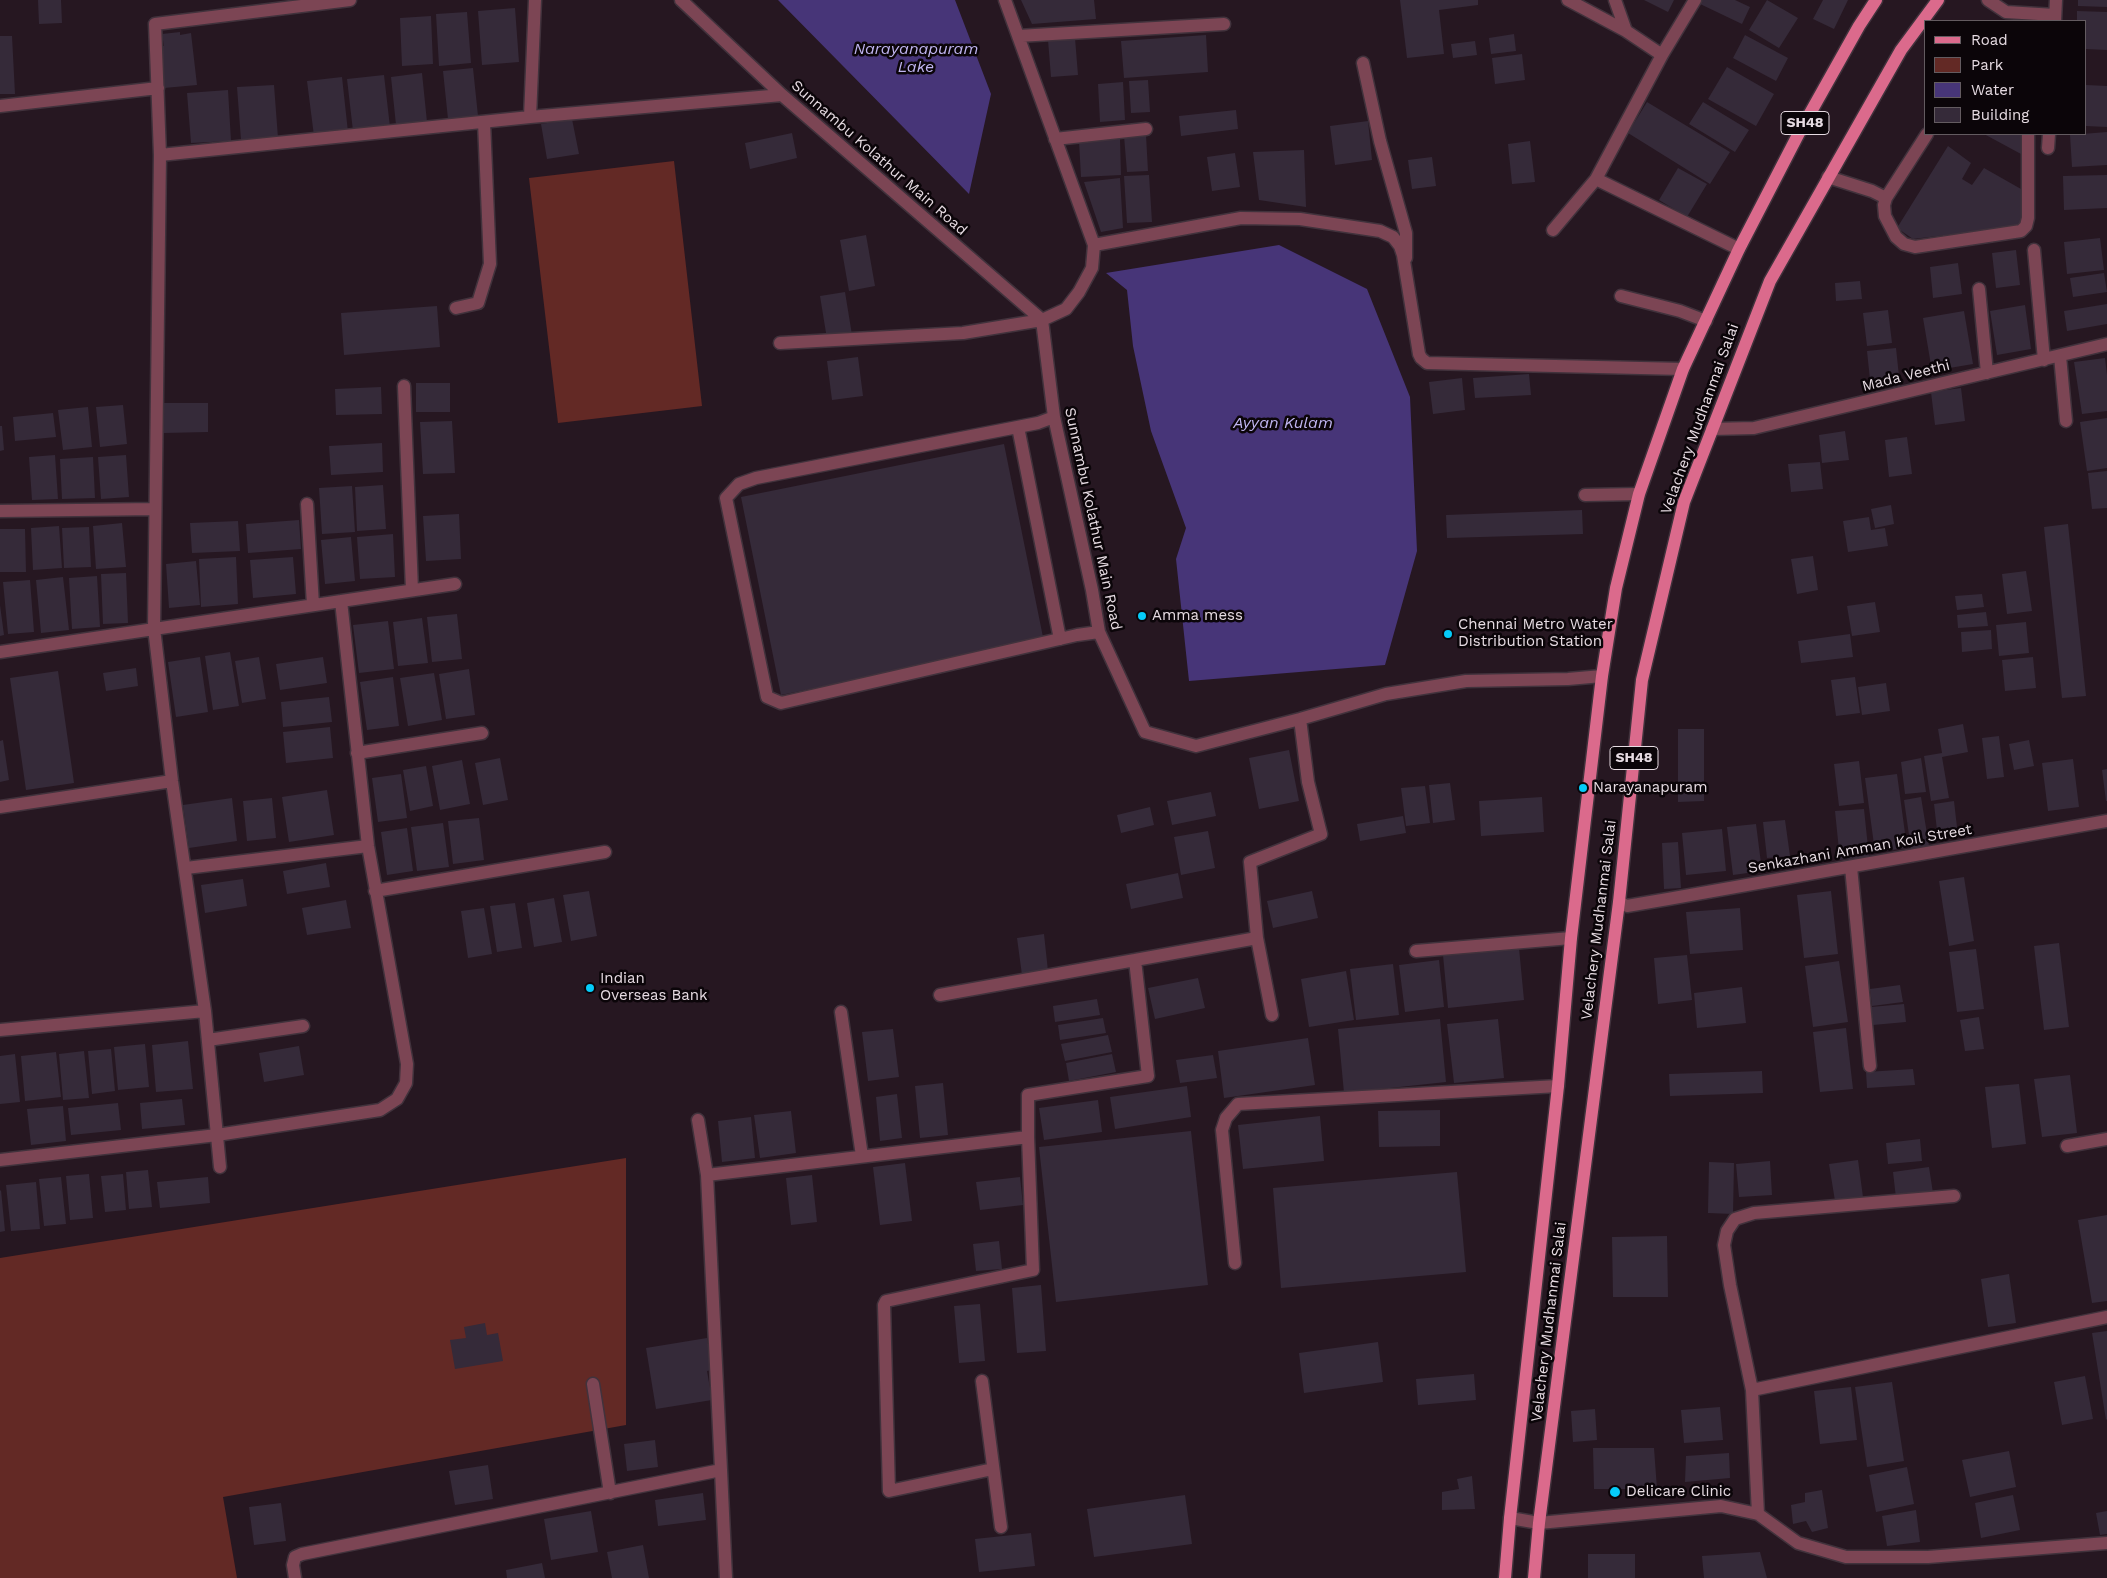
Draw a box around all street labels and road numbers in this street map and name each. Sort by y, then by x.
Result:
street label: Sunnambu Kolathur Main Road [787,77,971,239]
road number: SH48 [1781,112,1829,134]
street label: Velachery Mudhanmai Salai [1657,321,1743,517]
street label: Mada Veethi [1860,356,1952,396]
street label: Sunnambu Kolathur Main Road [1061,406,1125,632]
road number: SH48 [1610,746,1658,770]
street label: Velachery Mudhanmai Salai [1578,819,1620,1021]
street label: Senkazhani Amman Koil Street [1747,820,1973,878]
street label: Velachery Mudhanmai Salai [1528,1221,1570,1423]

